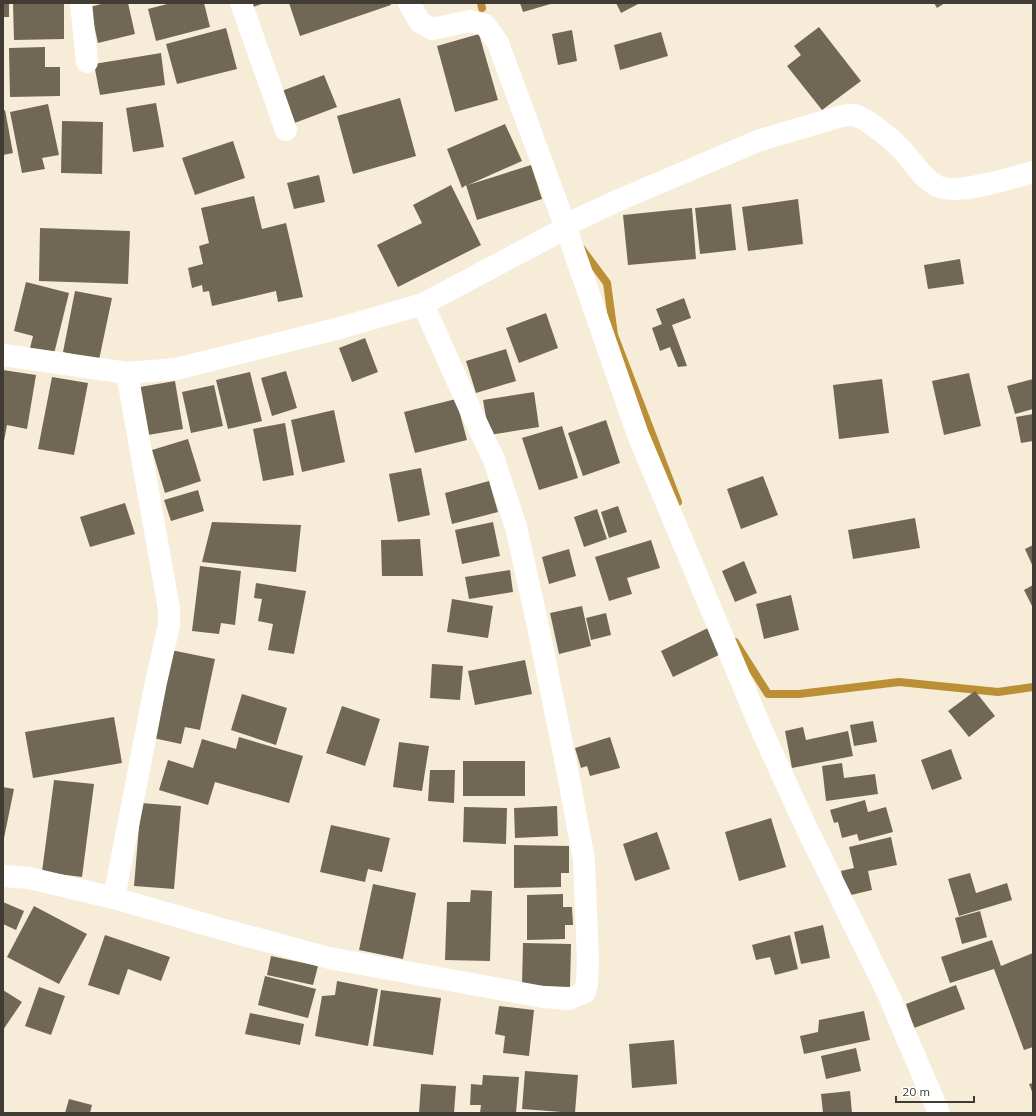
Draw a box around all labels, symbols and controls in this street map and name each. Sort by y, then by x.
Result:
scale bar [896,1078,974,1104]
text: 20 m [902,1084,930,1099]

